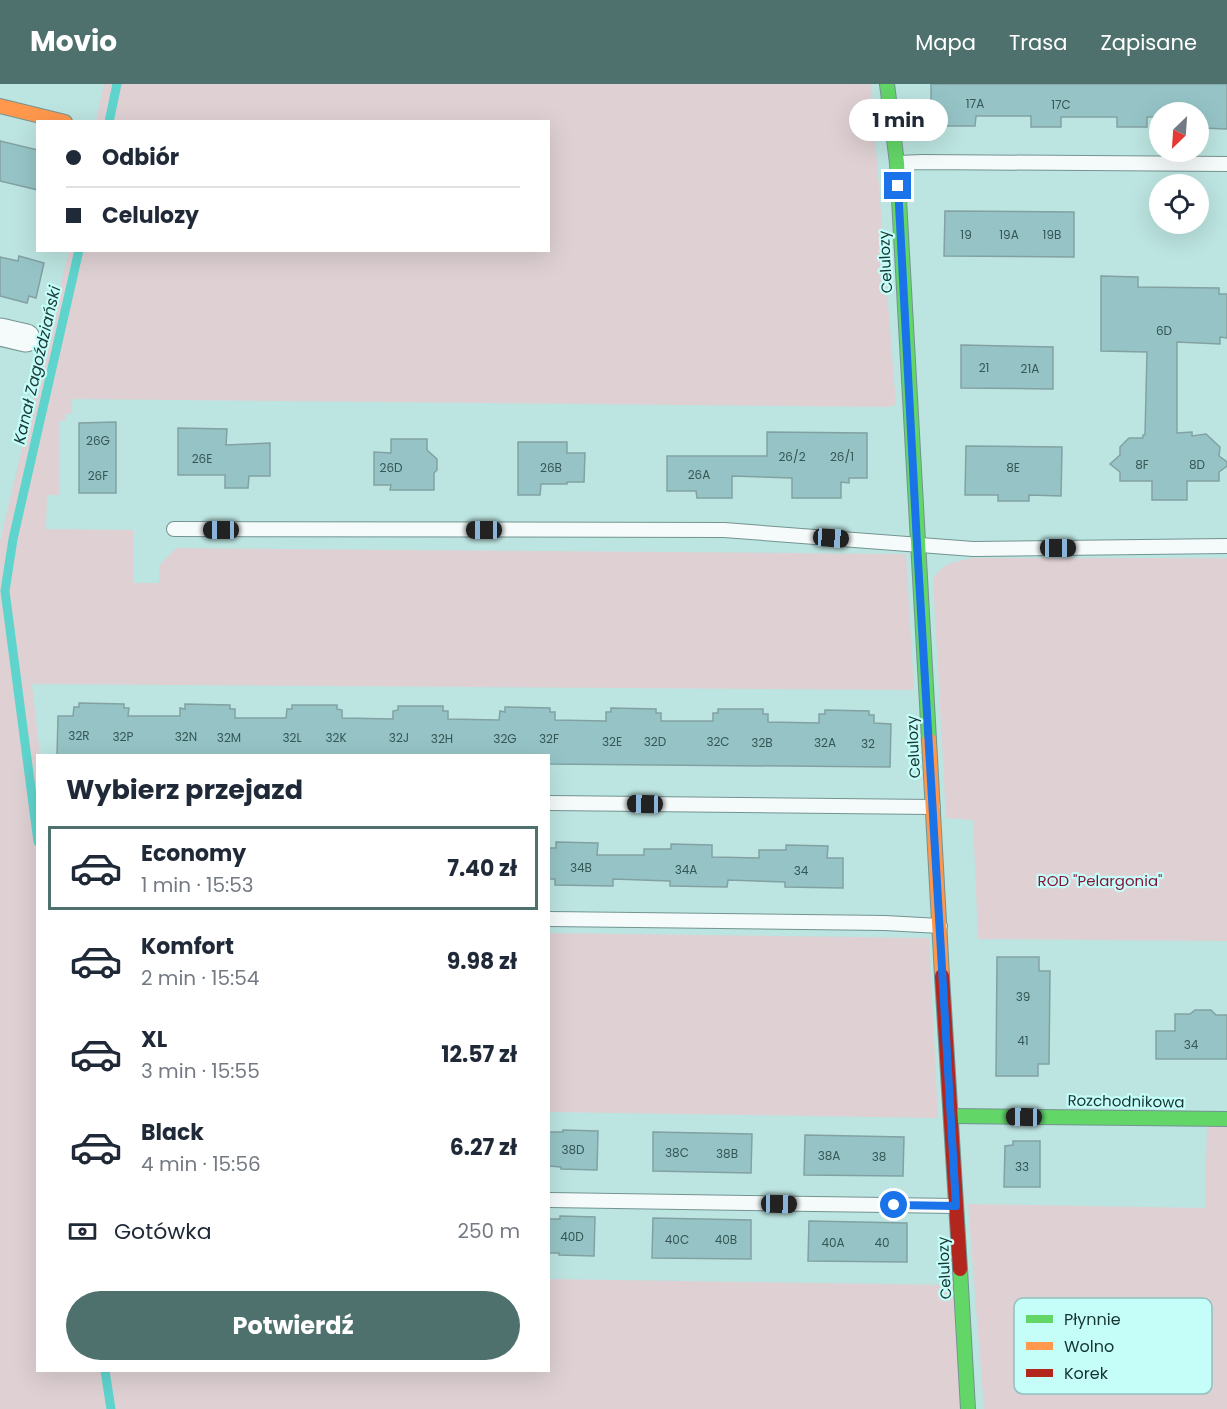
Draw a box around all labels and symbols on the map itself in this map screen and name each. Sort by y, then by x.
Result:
house number: 17A [966,95,984,112]
house number: 17C [1051,96,1071,113]
callout: 1 min [848,99,948,141]
north arrow [1149,102,1209,162]
route end [884,172,911,199]
house number: 19 [960,226,972,243]
house number: 19A [999,226,1019,243]
house number: 19B [1043,226,1061,243]
street label: Celulozy [873,230,897,294]
water label: Kanał Zagoździański [8,283,67,446]
house number: 6D [1156,322,1172,339]
house number: 21 [979,359,989,376]
house number: 21A [1021,360,1039,377]
house number: 26G [86,432,110,449]
house number: 26/2 [778,448,806,465]
house number: 26/1 [830,448,854,465]
house number: 26E [192,450,212,467]
house number: 8F [1135,456,1149,473]
house number: 8D [1189,456,1205,473]
house number: 26D [379,459,403,476]
house number: 26B [540,459,562,476]
house number: 8E [1006,459,1020,476]
house number: 26A [688,466,710,483]
house number: 26F [88,467,108,484]
car [203,521,239,539]
car [466,521,502,539]
car [812,528,850,548]
car [1040,539,1076,557]
street label: Celulozy [901,715,925,779]
house number: 32R [68,727,90,744]
house number: 32P [113,728,134,745]
house number: 32N [175,728,197,745]
house number: 32M [217,729,241,746]
house number: 32L [282,729,302,746]
house number: 32K [325,729,347,746]
house number: 32J [389,729,409,746]
house number: 32H [431,730,453,747]
house number: 32G [493,730,517,747]
house number: 32F [539,730,559,747]
house number: 32E [602,733,622,750]
house number: 32D [644,733,666,750]
house number: 32C [706,733,730,750]
house number: 32B [751,734,773,751]
house number: 32A [814,734,836,751]
house number: 32 [861,735,875,752]
car [627,795,663,813]
house number: 34B [570,859,592,876]
house number: 34A [675,861,697,878]
house number: 34 [794,862,809,879]
park label: ROD "Pelargonia" [1038,870,1162,891]
house number: 39 [1016,988,1030,1005]
house number: 41 [1017,1032,1029,1049]
house number: 34 [1184,1036,1199,1053]
street label: Rozchodnikowa [1067,1089,1185,1113]
car [1006,1108,1042,1126]
house number: 38D [561,1141,585,1158]
house number: 38C [665,1144,689,1161]
house number: 38B [716,1145,738,1162]
house number: 38A [818,1147,840,1164]
house number: 38 [872,1148,886,1165]
house number: 33 [1015,1158,1029,1175]
route start [880,1191,907,1218]
car [761,1195,797,1213]
house number: 40D [560,1228,584,1245]
house number: 40C [665,1231,689,1248]
house number: 40B [715,1231,737,1248]
house number: 40A [821,1234,845,1251]
house number: 40 [874,1234,890,1251]
street label: Celulozy [932,1236,956,1300]
legend [1014,1298,1212,1394]
text: Płynnie [1064,1308,1121,1331]
text: Wolno [1064,1335,1114,1358]
text: Korek [1064,1362,1109,1385]

